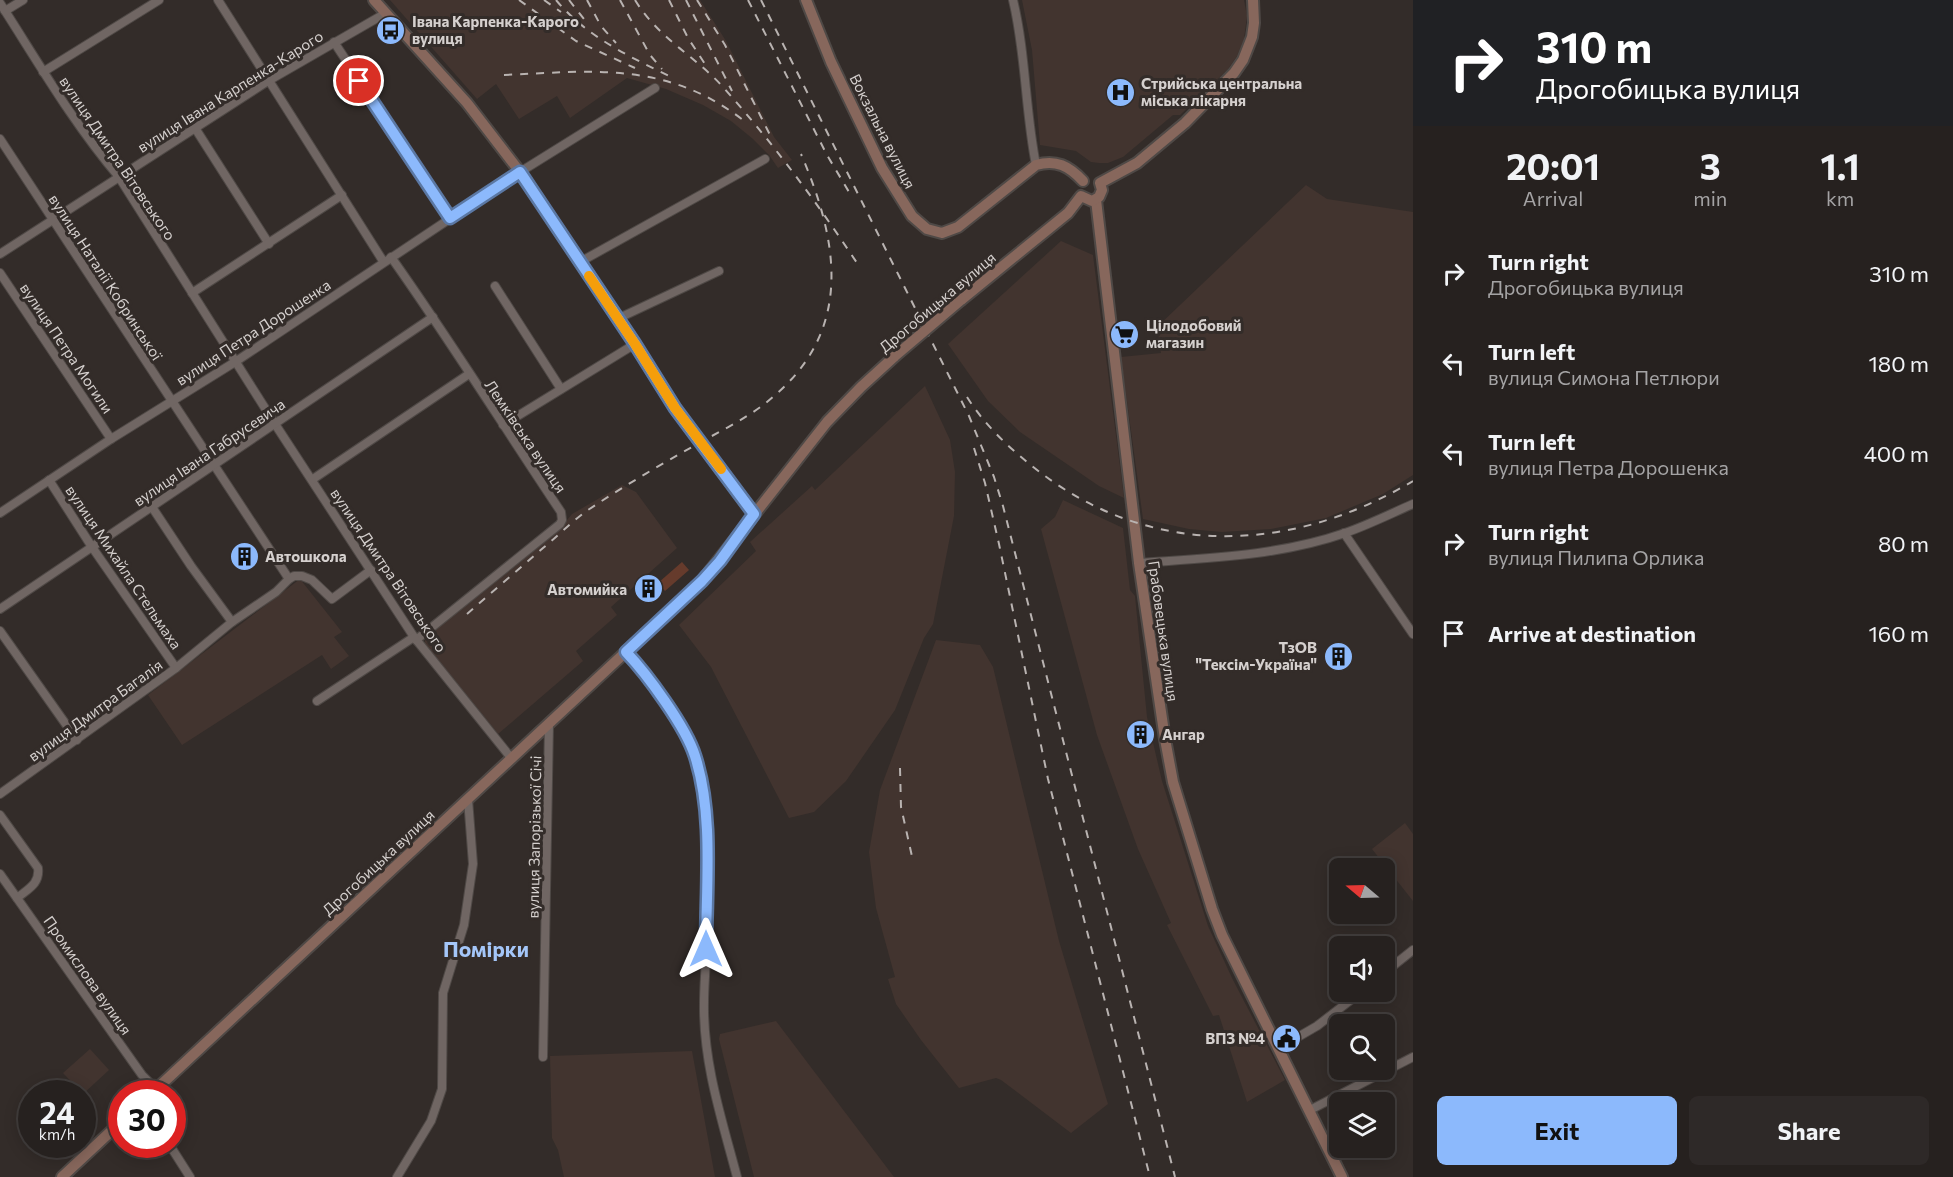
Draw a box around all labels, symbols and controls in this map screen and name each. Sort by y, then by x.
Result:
place label: Івана Карпенка-Карого вулиця [412,12,579,47]
bus stop icon: Івана Карпенка-Карого вулиця [375,14,407,46]
text: 310 m [1536,20,1652,72]
icon: right [1437,24,1515,102]
street label: вулиця Івана Карпенка-Карого [134,26,326,156]
pin [333,55,384,106]
icon: arrive [342,64,375,97]
street label: Вокзальна вулиця [846,71,920,191]
text: Дрогобицька вулиця [1536,72,1800,105]
street label: вулиця Дмитра Вітовського [56,73,180,243]
place label: Стрийська центральна міська лікарня [1141,74,1302,109]
hospital icon: Стрийська центральна міська лікарня [1104,76,1136,108]
text: 20:01 [1506,143,1600,187]
text: 3 [1700,143,1721,187]
text: 1.1 [1820,143,1860,187]
text: Arrival [1523,186,1583,210]
text: min [1693,186,1727,210]
text: km [1826,186,1854,210]
street label: вулиця Наталії Кобринської [46,191,167,364]
street label: Дрогобицька вулиця [875,248,999,356]
text: Turn right [1488,248,1589,275]
icon: right [1437,257,1470,290]
text: 310 m [1869,260,1929,287]
street label: вулиця Петра Дорошенка [172,275,334,389]
text: Дрогобицька вулиця [1488,275,1684,299]
street label: вулиця Петра Могили [17,279,117,417]
place label: Цілодобовий магазин [1146,316,1242,351]
supermarket icon: Цілодобовий магазин [1109,318,1141,350]
text: Turn left [1488,338,1575,365]
icon: left [1437,347,1470,380]
text: 180 m [1868,350,1929,377]
text: вулиця Симона Петлюри [1488,365,1720,389]
street label: Лемківська вулиця [481,376,571,496]
street label: вулиця Івана Габрусевича [130,395,288,509]
text: Turn left [1488,428,1575,455]
icon: left [1437,437,1470,470]
text: 400 m [1864,440,1929,467]
text: вулиця Петра Дорошенка [1488,455,1729,479]
street label: вулиця Михайла Стельмаха [62,482,186,652]
street label: вулиця Дмитра Вітовського [327,485,451,655]
text: Turn right [1488,518,1589,545]
icon: right [1437,527,1470,560]
text: 80 m [1878,530,1929,557]
building icon: Автошкола [228,540,260,572]
text: вулиця Пилипа Орлика [1488,545,1704,569]
place label: Автошкола [265,547,347,565]
street label: Грабовецька вулиця [1145,560,1183,702]
building icon: Автомийка [632,573,664,605]
place label: Автомийка [547,580,627,598]
icon: arrive [1437,617,1470,650]
text: Arrive at destination [1488,620,1696,647]
text: 160 m [1868,620,1929,647]
place label: ТзОВ "Тексім-Україна" [1196,638,1317,673]
building icon: ТзОВ "Тексім-Україна" [1322,640,1354,672]
street label: вулиця Дмитра Багалія [24,655,166,765]
building icon: Ангар [1125,718,1157,750]
place label: Ангар [1162,725,1205,743]
street label: вулиця Запорізької Січі [524,756,544,918]
street label: Дрогобицька вулиця [318,805,438,919]
north arrow [1329,858,1395,924]
map controls [1329,858,1395,1158]
street label: Промислова вулиця [40,912,136,1038]
position arrow [674,917,738,981]
district label: Помірки [443,936,529,961]
button: sound [1329,936,1395,1002]
button: search [1329,1014,1395,1080]
public building icon: ВПЗ №4 [1270,1022,1302,1054]
place label: ВПЗ №4 [1205,1029,1265,1047]
speed limit sign: 30 [108,1080,186,1158]
button: layers [1329,1092,1395,1158]
text: 24 [39,1093,75,1130]
button: Exit [1437,1096,1677,1165]
button: Share [1689,1096,1929,1165]
text: km/h [39,1125,75,1143]

